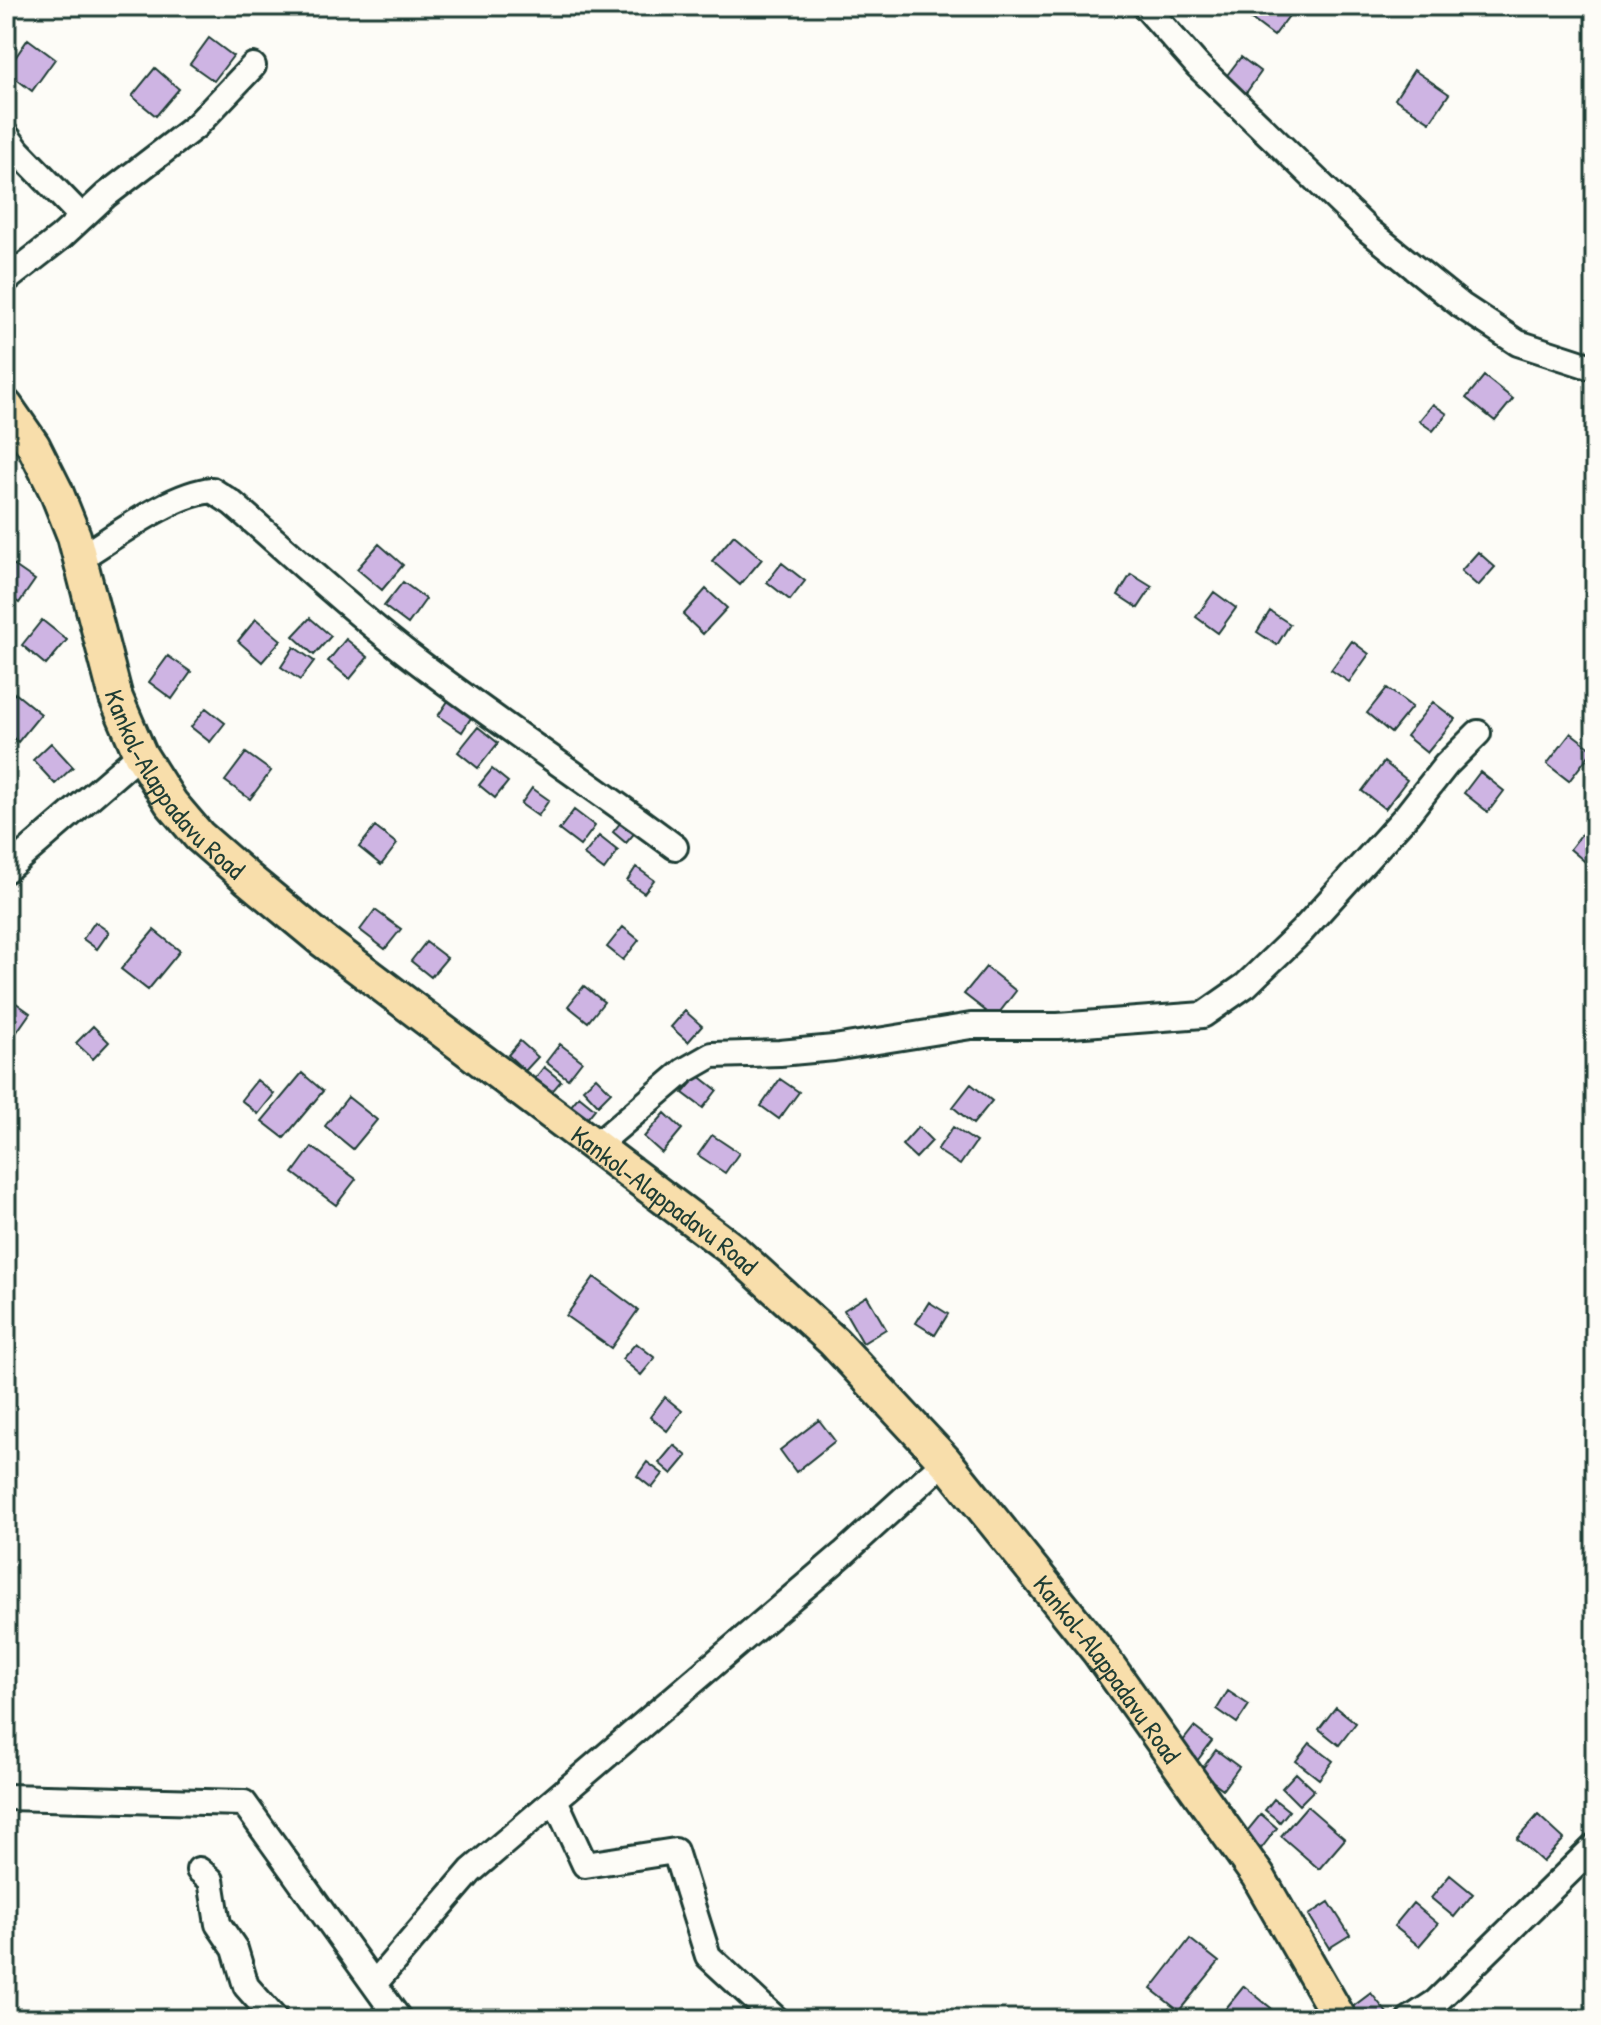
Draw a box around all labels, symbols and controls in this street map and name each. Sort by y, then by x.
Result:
street label: Kankol-Alappadavu Road [97,686,253,886]
street label: Kankol-Alappadavu Road [564,1117,766,1282]
street label: Kankol-Alappadavu Road [1026,1567,1189,1770]

